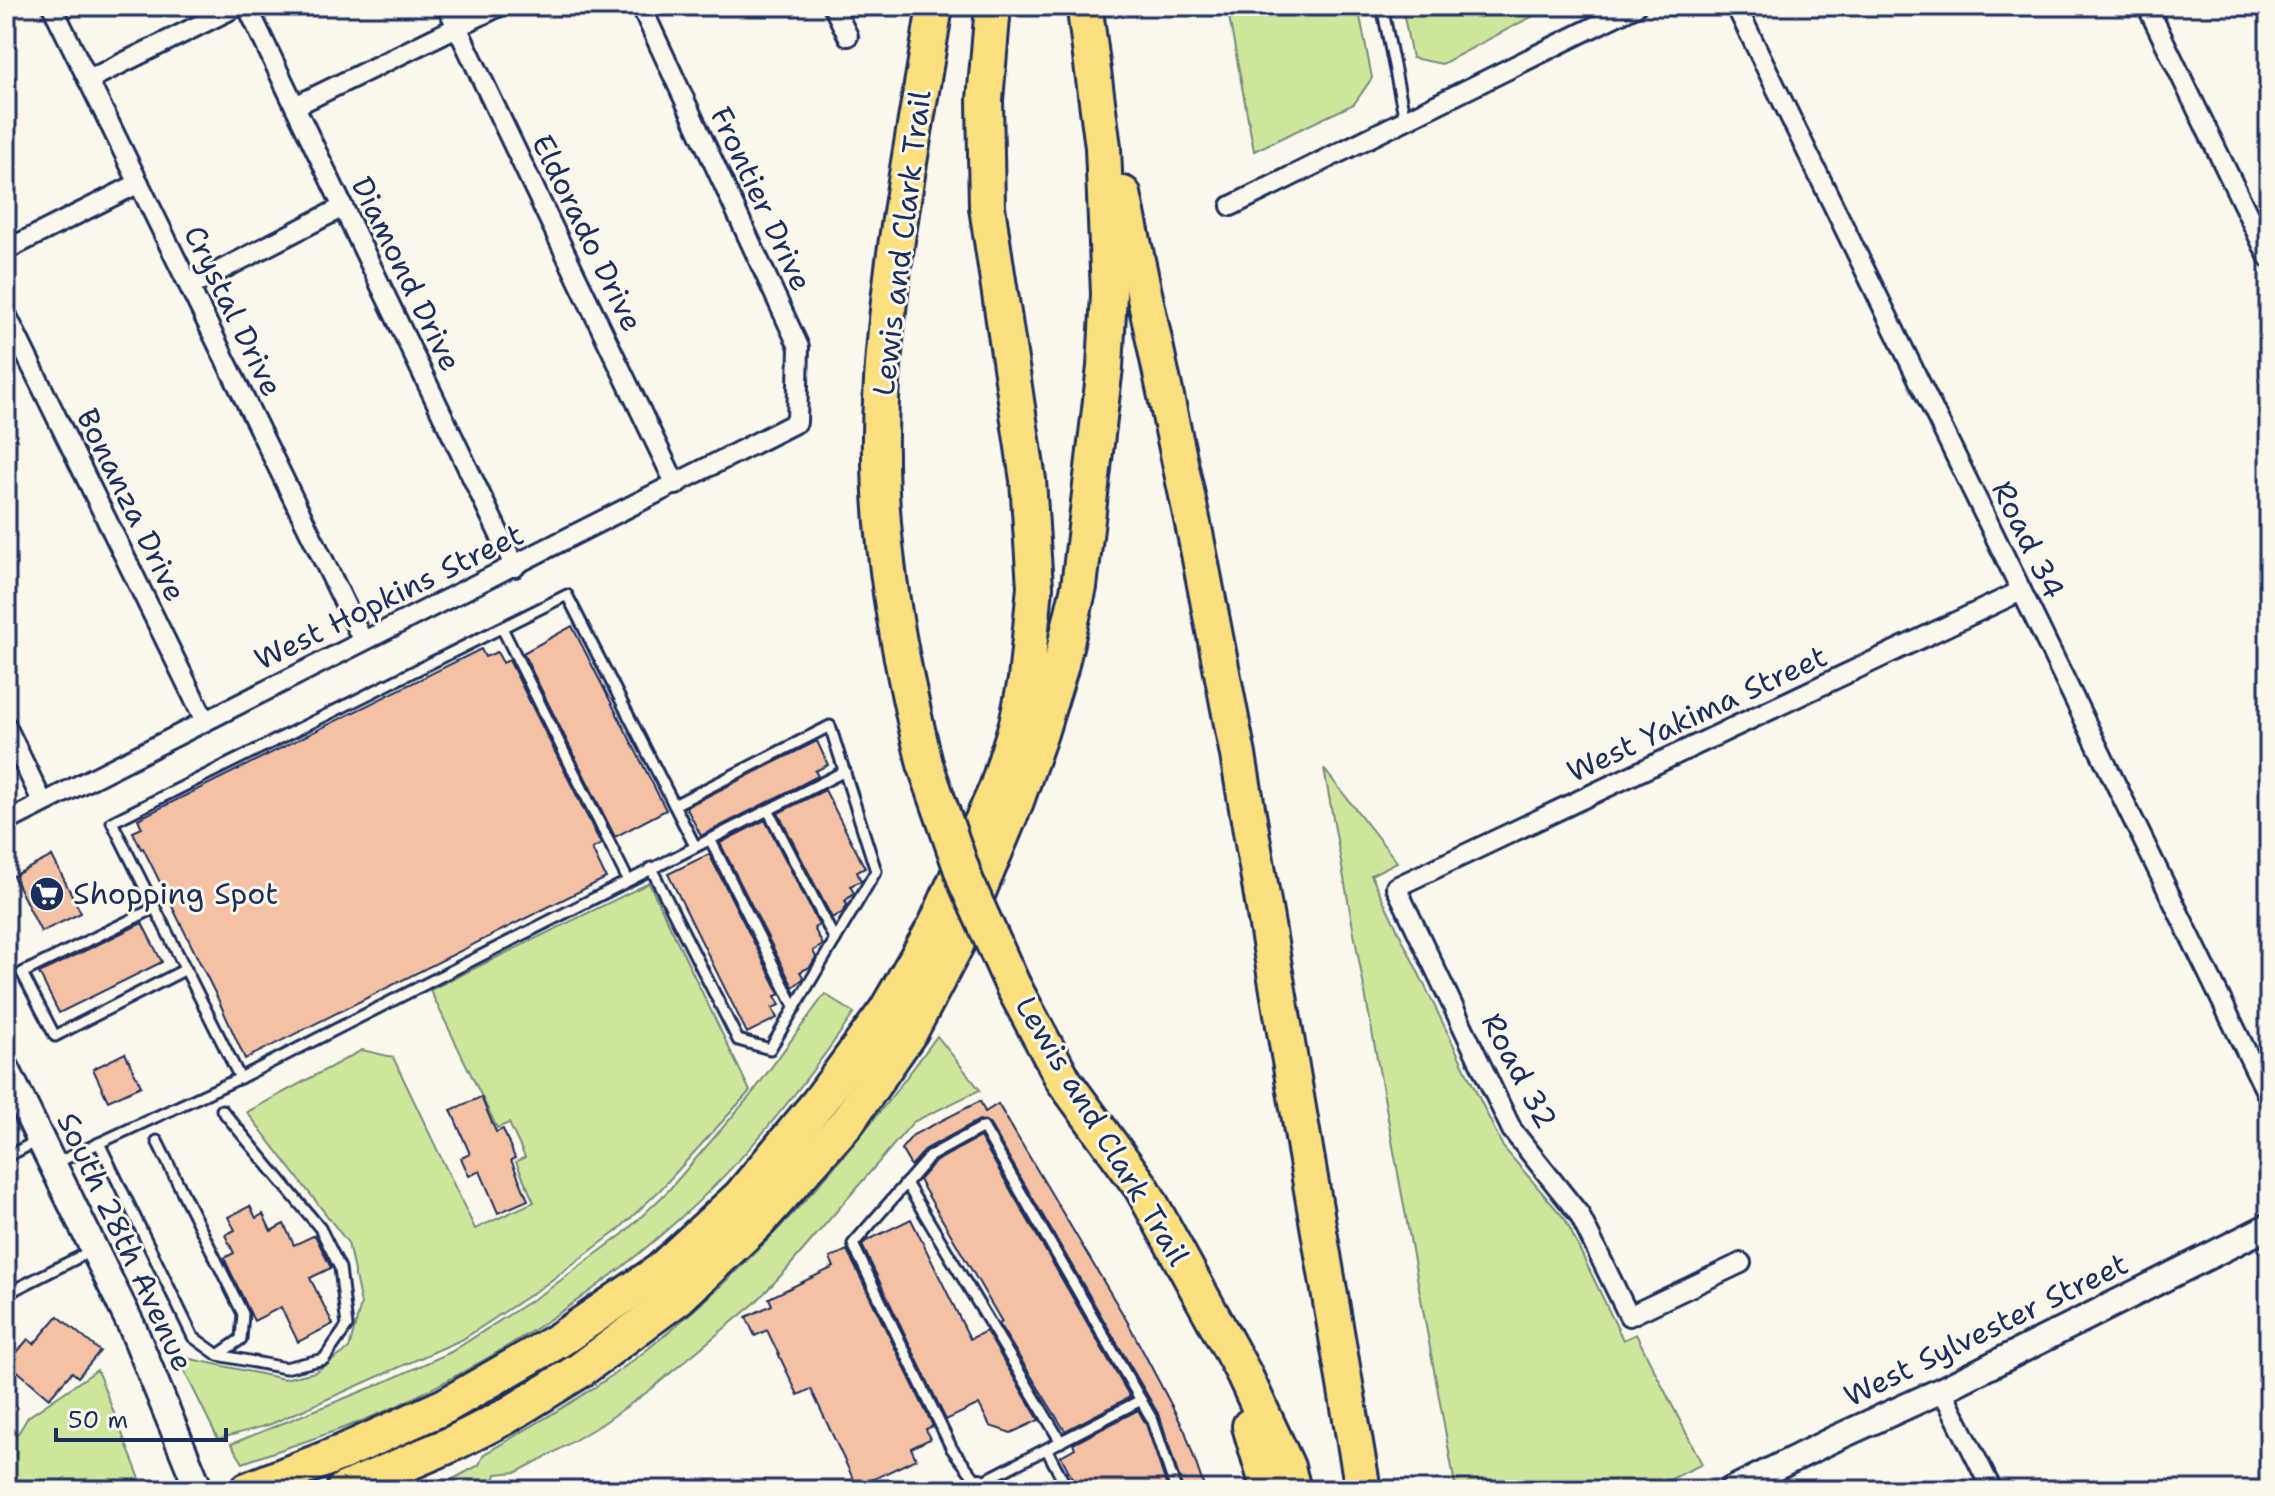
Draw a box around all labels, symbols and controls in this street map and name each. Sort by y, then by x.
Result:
street label: Lewis and Clark Trail [862,88,941,398]
street label: Frontier Drive [701,100,822,298]
street label: Eldorado Drive [522,127,653,338]
street label: Diamond Drive [342,170,471,378]
street label: Crystal Drive [174,218,293,403]
street label: Bonanza Drive [67,401,196,608]
street label: Road 34 [1982,474,2075,606]
street label: West Hopkins Street [247,514,530,680]
street label: West Yakima Street [1560,635,1834,792]
place label: Shopping Spot [73,873,278,914]
supermarket icon: Shopping Spot [28,875,66,913]
street label: Lewis and Clark Trail [1006,988,1199,1273]
street label: Road 32 [1472,1006,1567,1136]
street label: South 28th Avenue [47,1106,203,1378]
street label: West Sylvester Street [1837,1243,2135,1416]
scale bar [56,1392,226,1442]
text: 50 m [68,1404,128,1436]

